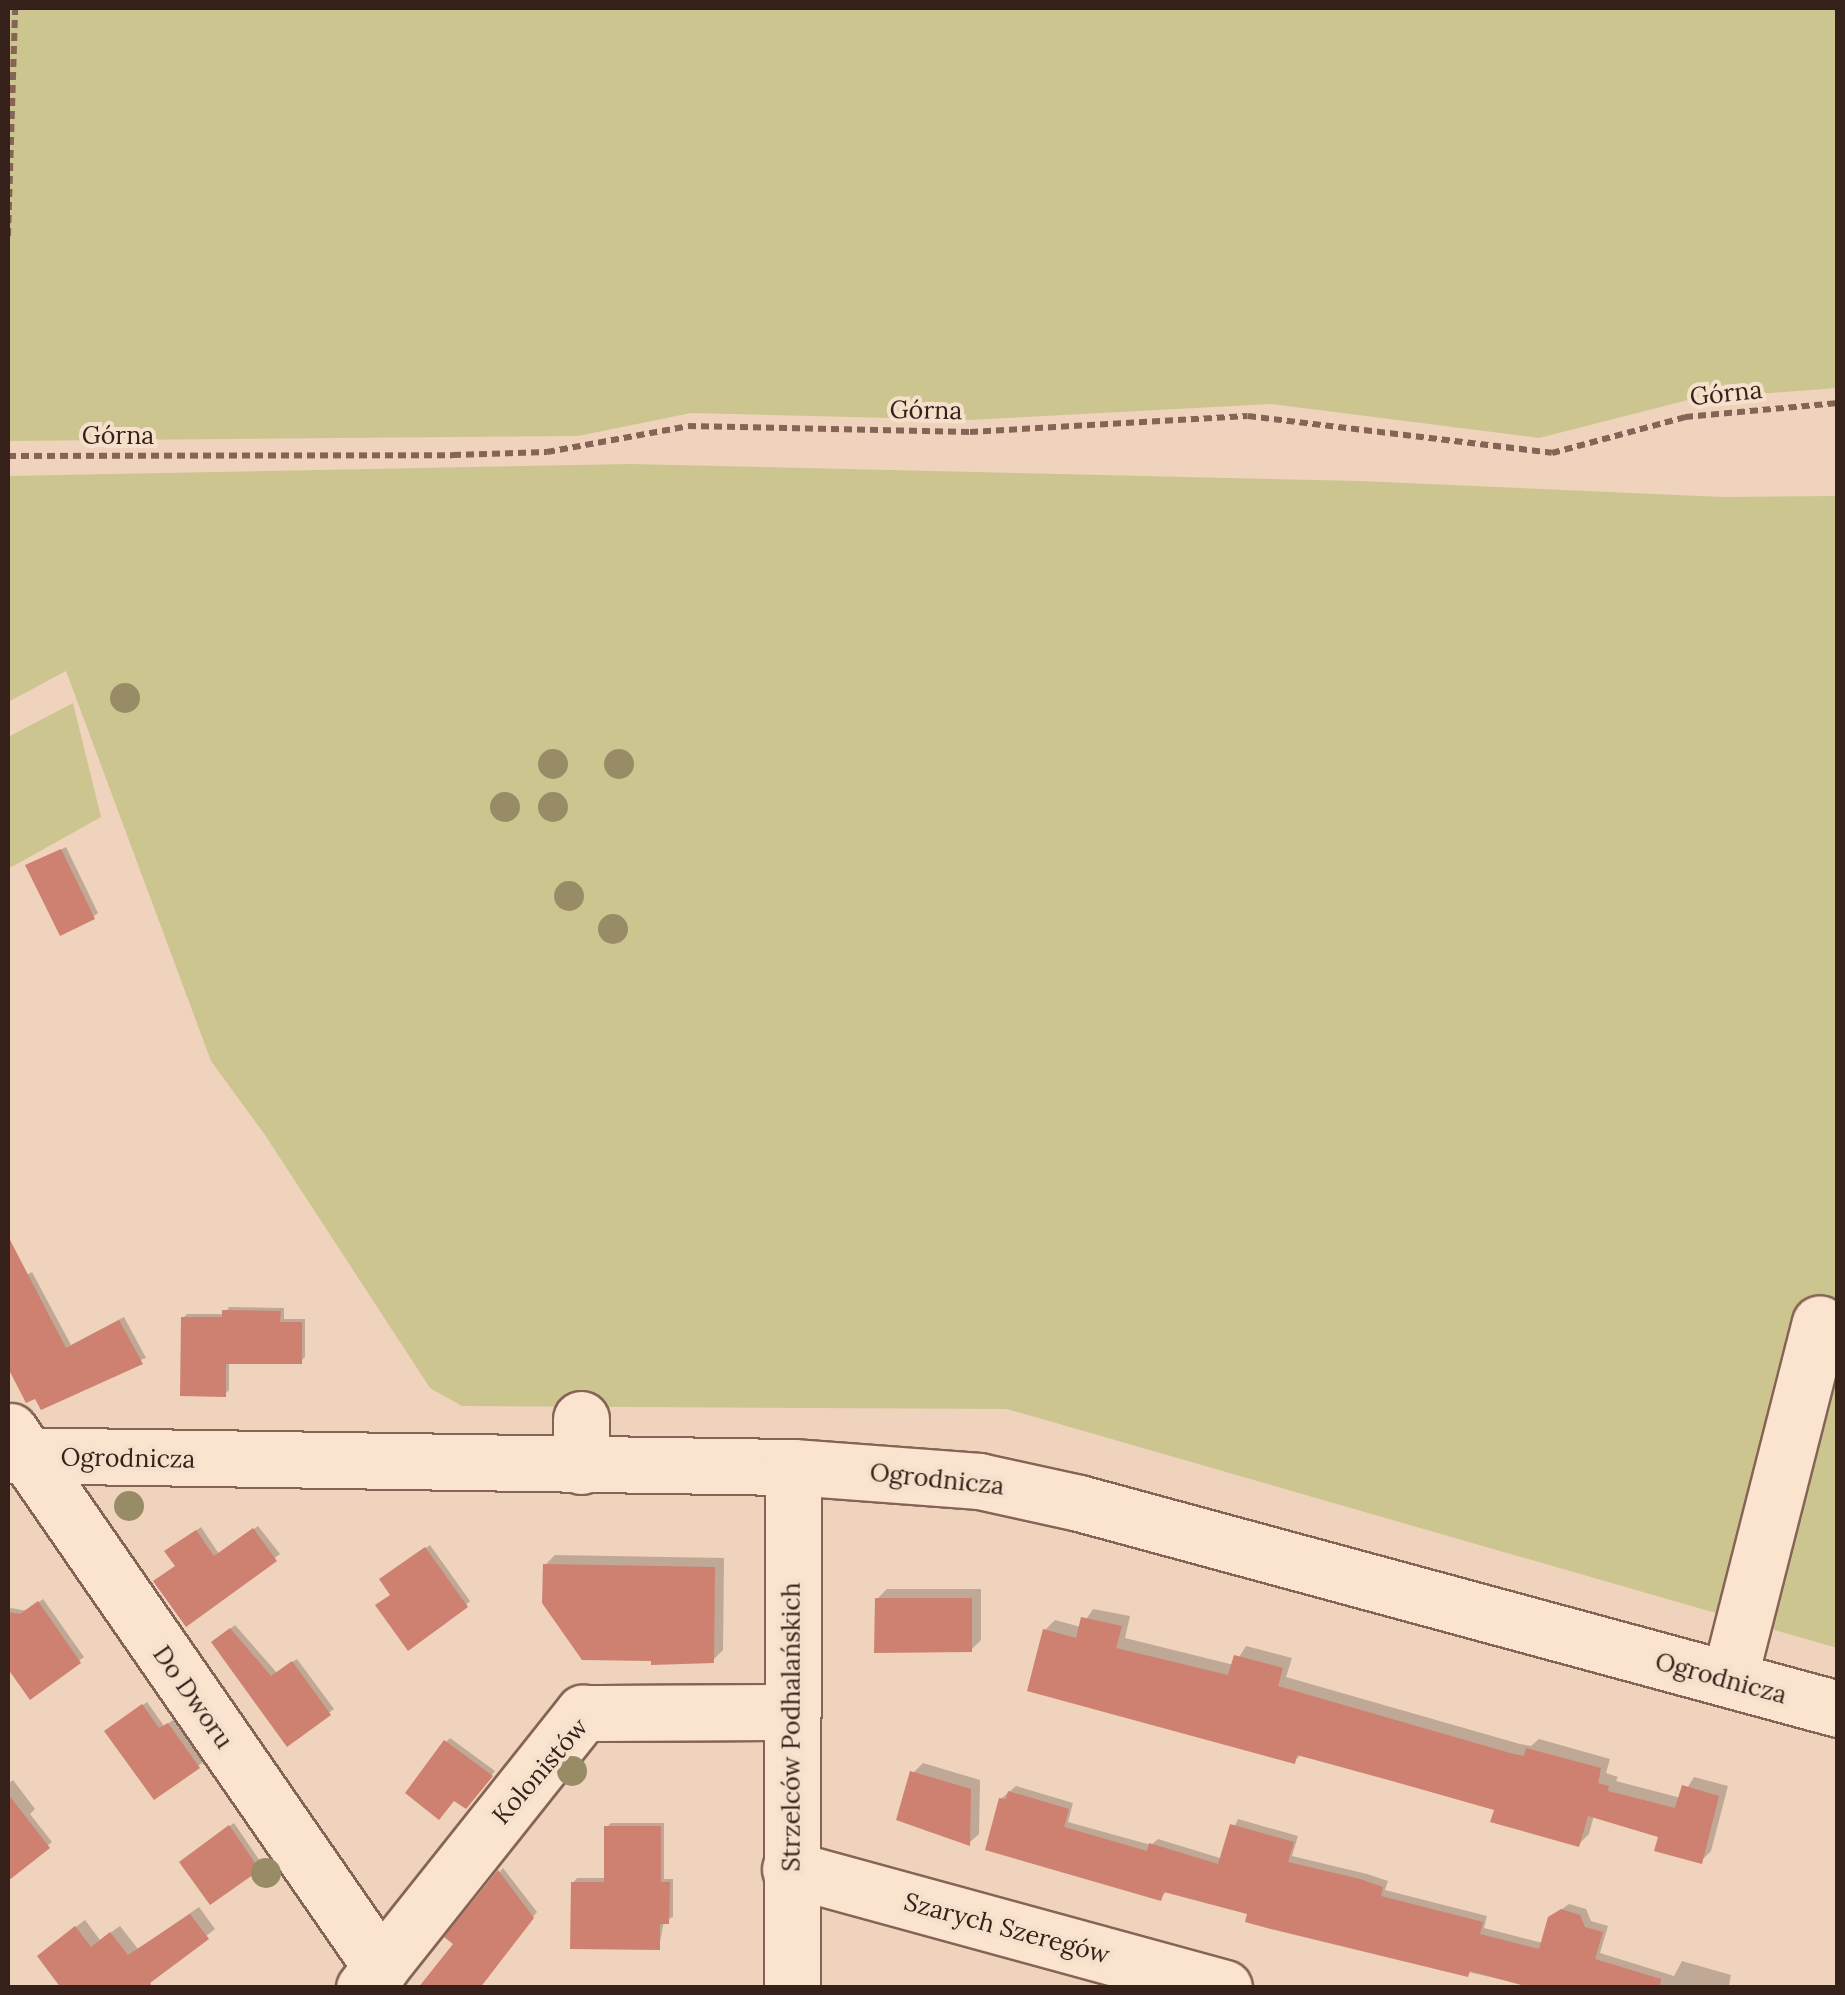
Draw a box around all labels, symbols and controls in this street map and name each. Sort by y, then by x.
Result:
street label: Górna [1688,374,1764,412]
street label: Górna [889,394,963,426]
street label: Górna [82,420,154,450]
street label: Ogrodnicza [60,1442,196,1474]
street label: Ogrodnicza [868,1457,1006,1501]
street label: Strzelców Podhalańskich [776,1582,806,1872]
street label: Do Dworu [147,1640,239,1754]
street label: Ogrodnicza [1652,1646,1790,1710]
street label: Kolonistów [486,1712,594,1830]
street label: Szarych Szeregów [901,1886,1113,1970]

